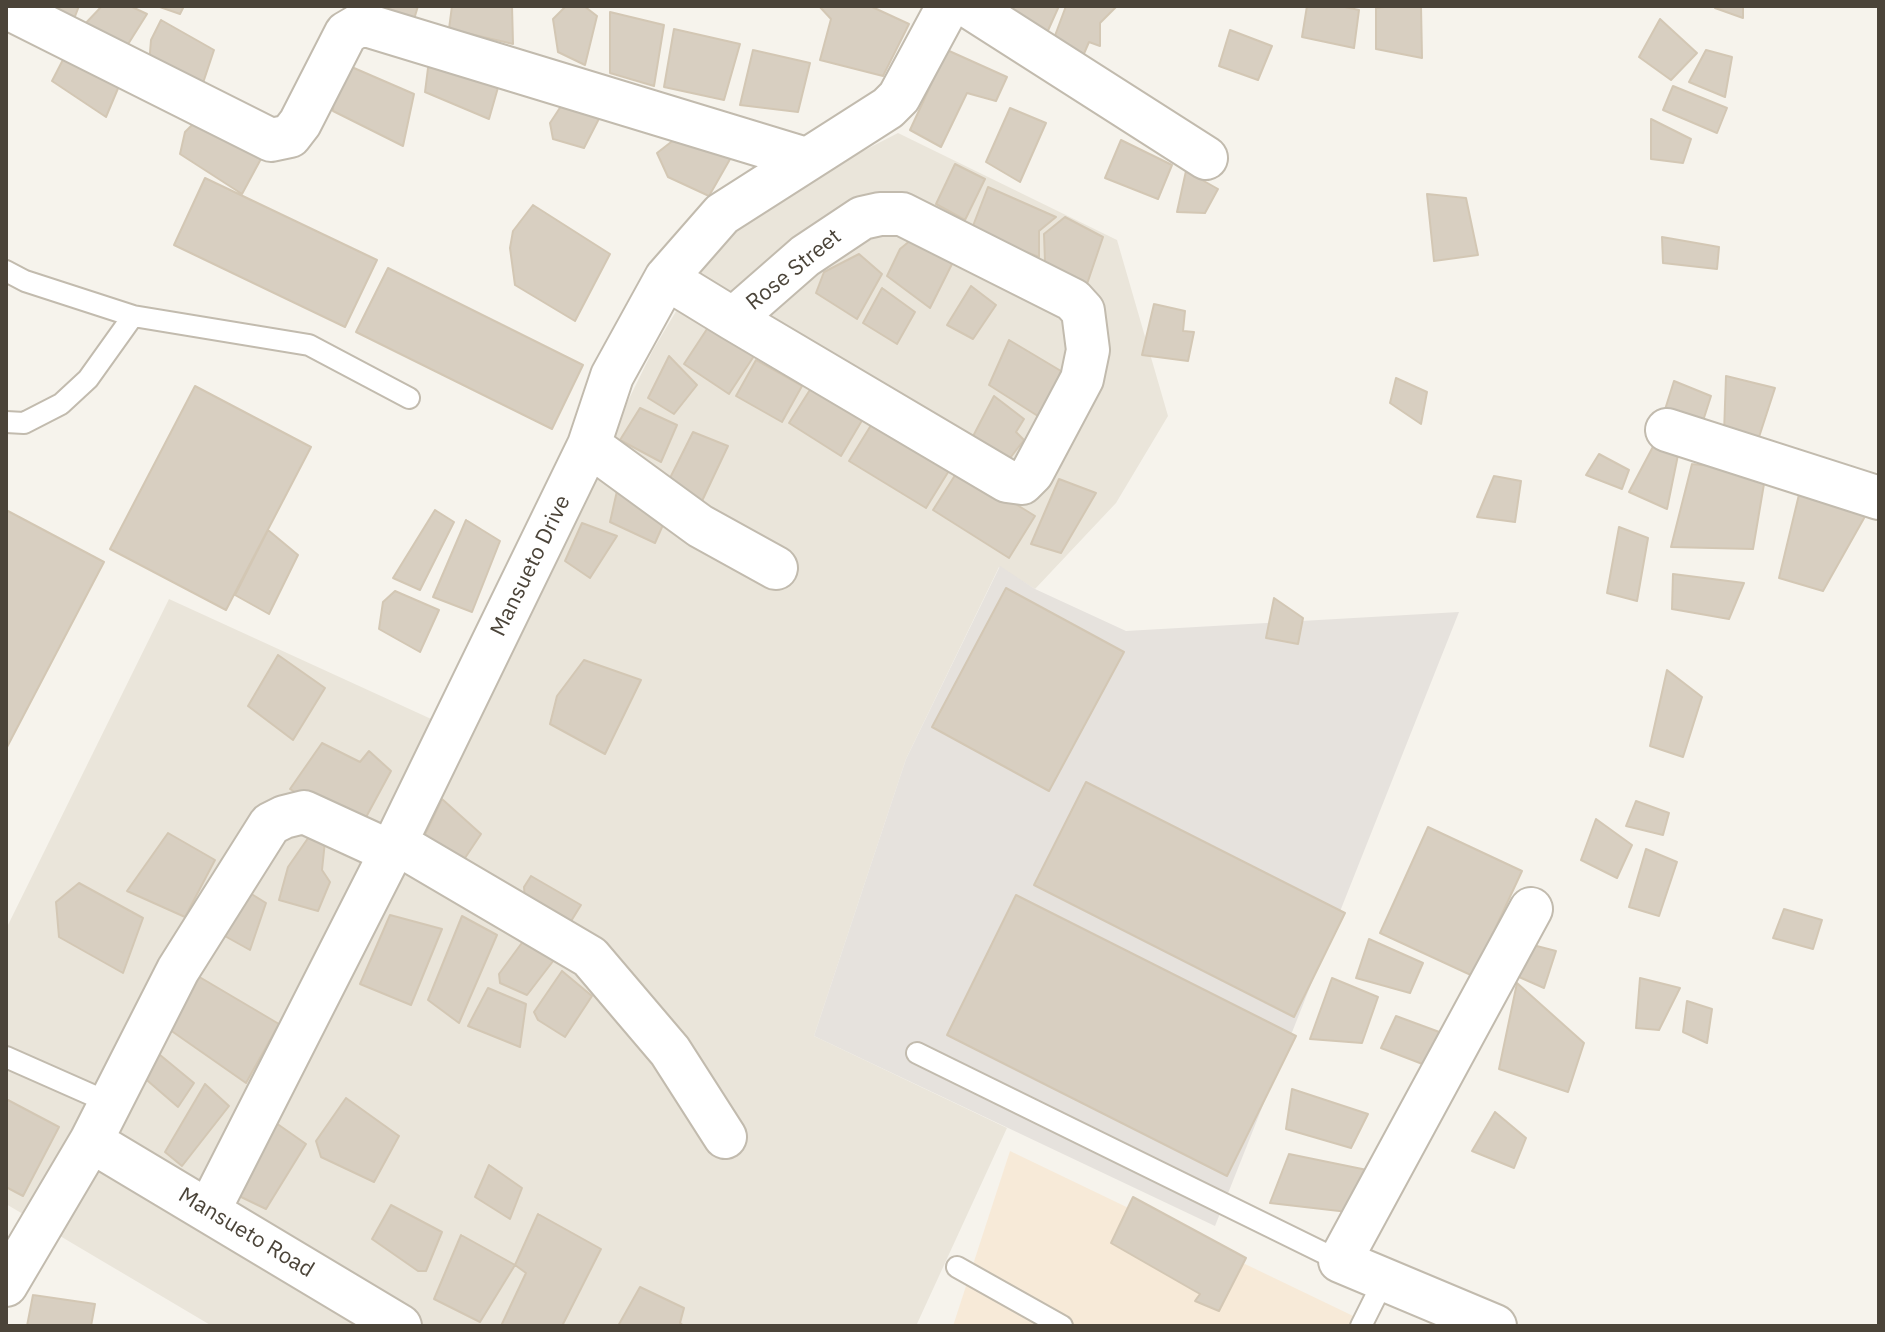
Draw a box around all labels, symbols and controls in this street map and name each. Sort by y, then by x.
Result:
street label: Rose Street [741,224,847,316]
street label: Mansueto Drive [485,491,577,641]
street label: Mansueto Road [174,1182,318,1284]

